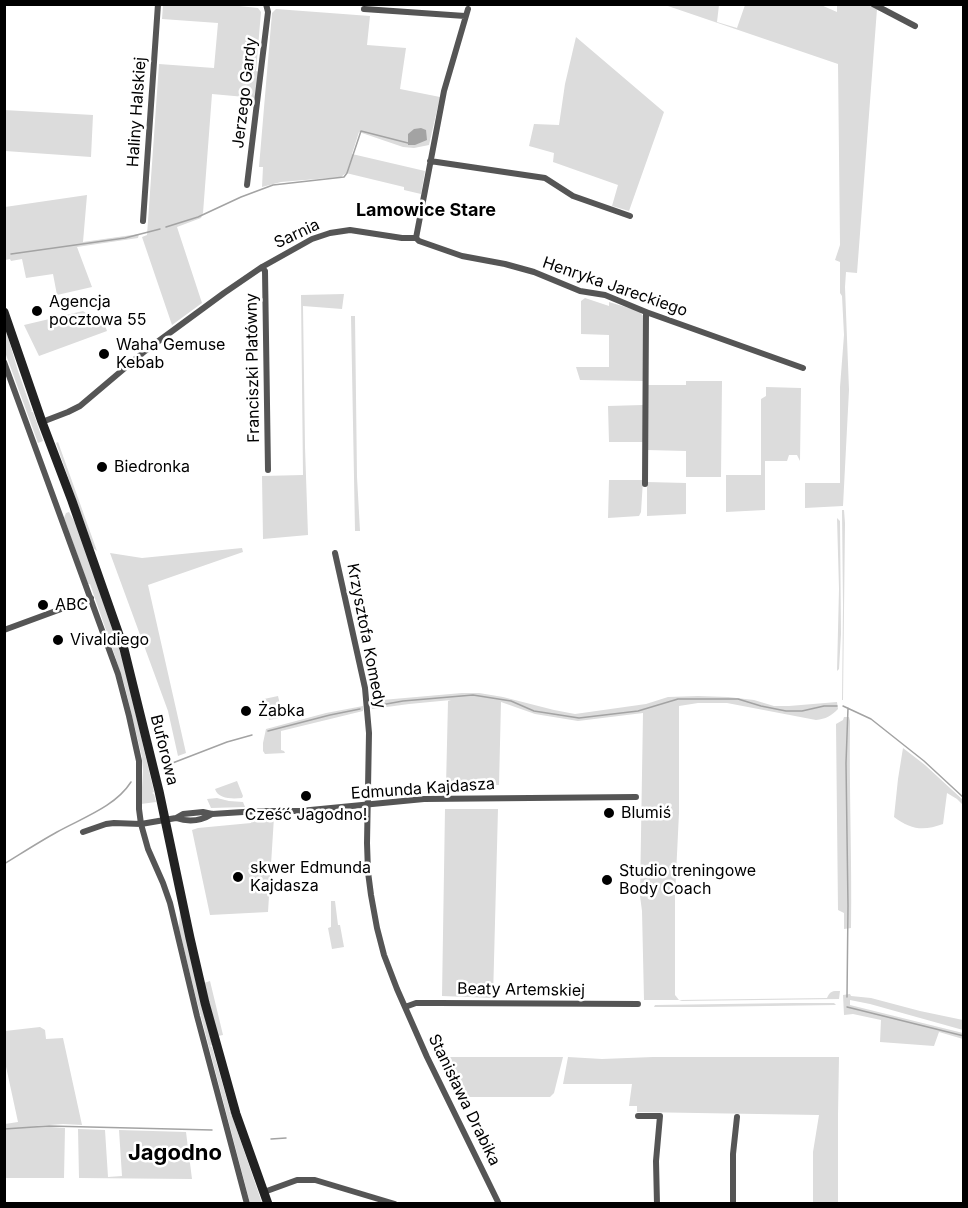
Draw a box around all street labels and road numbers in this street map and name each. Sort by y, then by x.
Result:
street label: Jerzego Gardy [229,36,261,150]
street label: Haliny Halskiej [124,56,150,168]
street label: Sarnia [271,215,323,253]
street label: Henryka Jareckiego [540,253,690,321]
street label: Franciszki Platówny [242,293,264,443]
street label: Krzysztofa Komedy [342,562,390,710]
street label: Buforowa [146,713,182,787]
street label: Edmunda Kajdasza [350,774,496,804]
street label: Beaty Artemskiej [457,979,585,1001]
street label: Stanisława Drabika [424,1031,504,1169]

